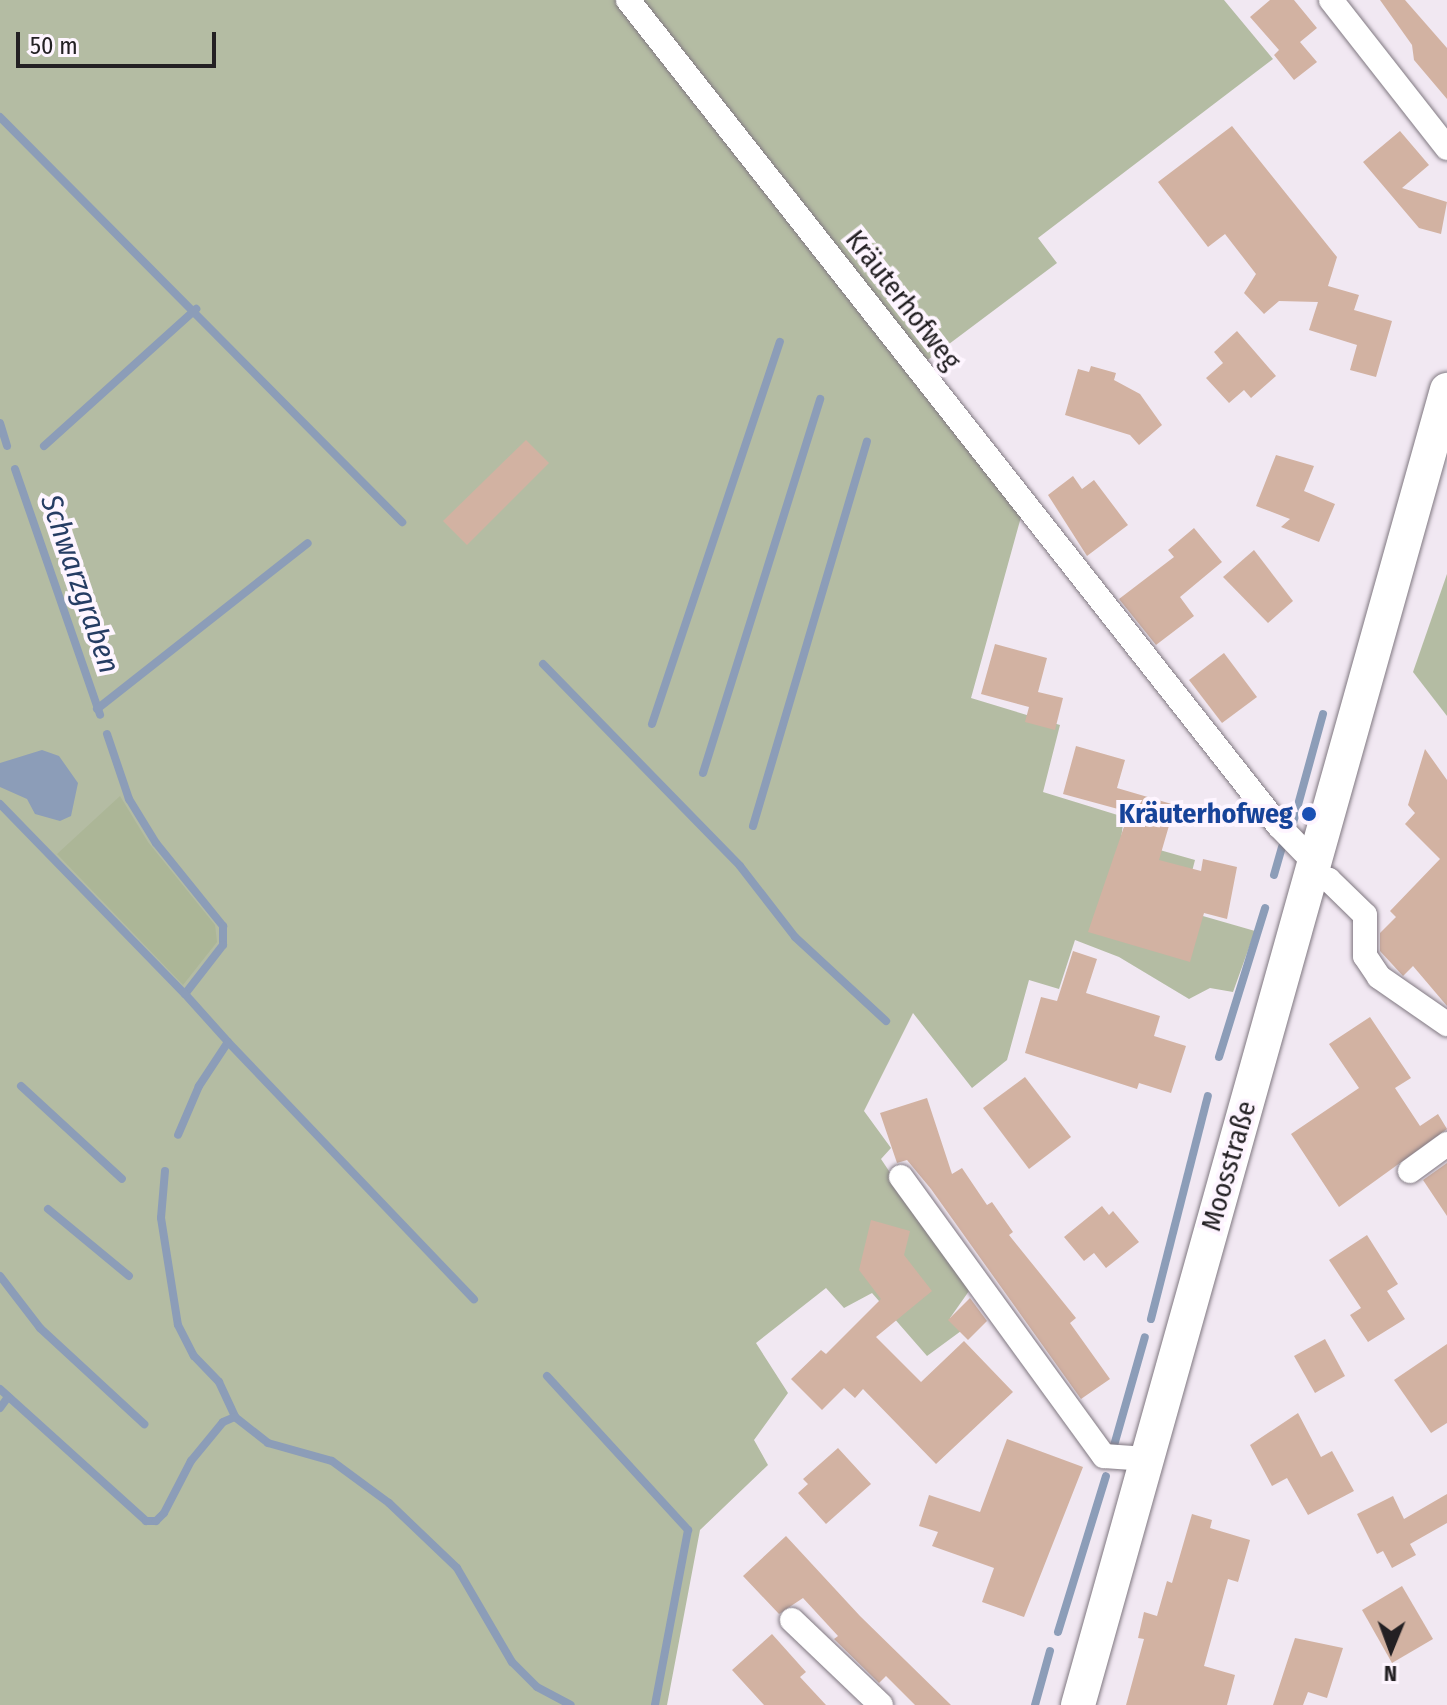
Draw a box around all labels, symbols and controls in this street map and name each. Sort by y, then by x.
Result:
scale bar [20,16,220,66]
text: 50 m [30,32,78,60]
street label: Kräuterhofweg [838,224,968,376]
water label: Schwarzgraben [33,490,127,678]
place label: Kräuterhofweg [1119,797,1293,831]
marker: Kräuterhofweg [1300,805,1318,823]
street label: Moosstraße [1194,1097,1264,1235]
north arrow [1351,1609,1431,1689]
text: N [1384,1660,1397,1687]

